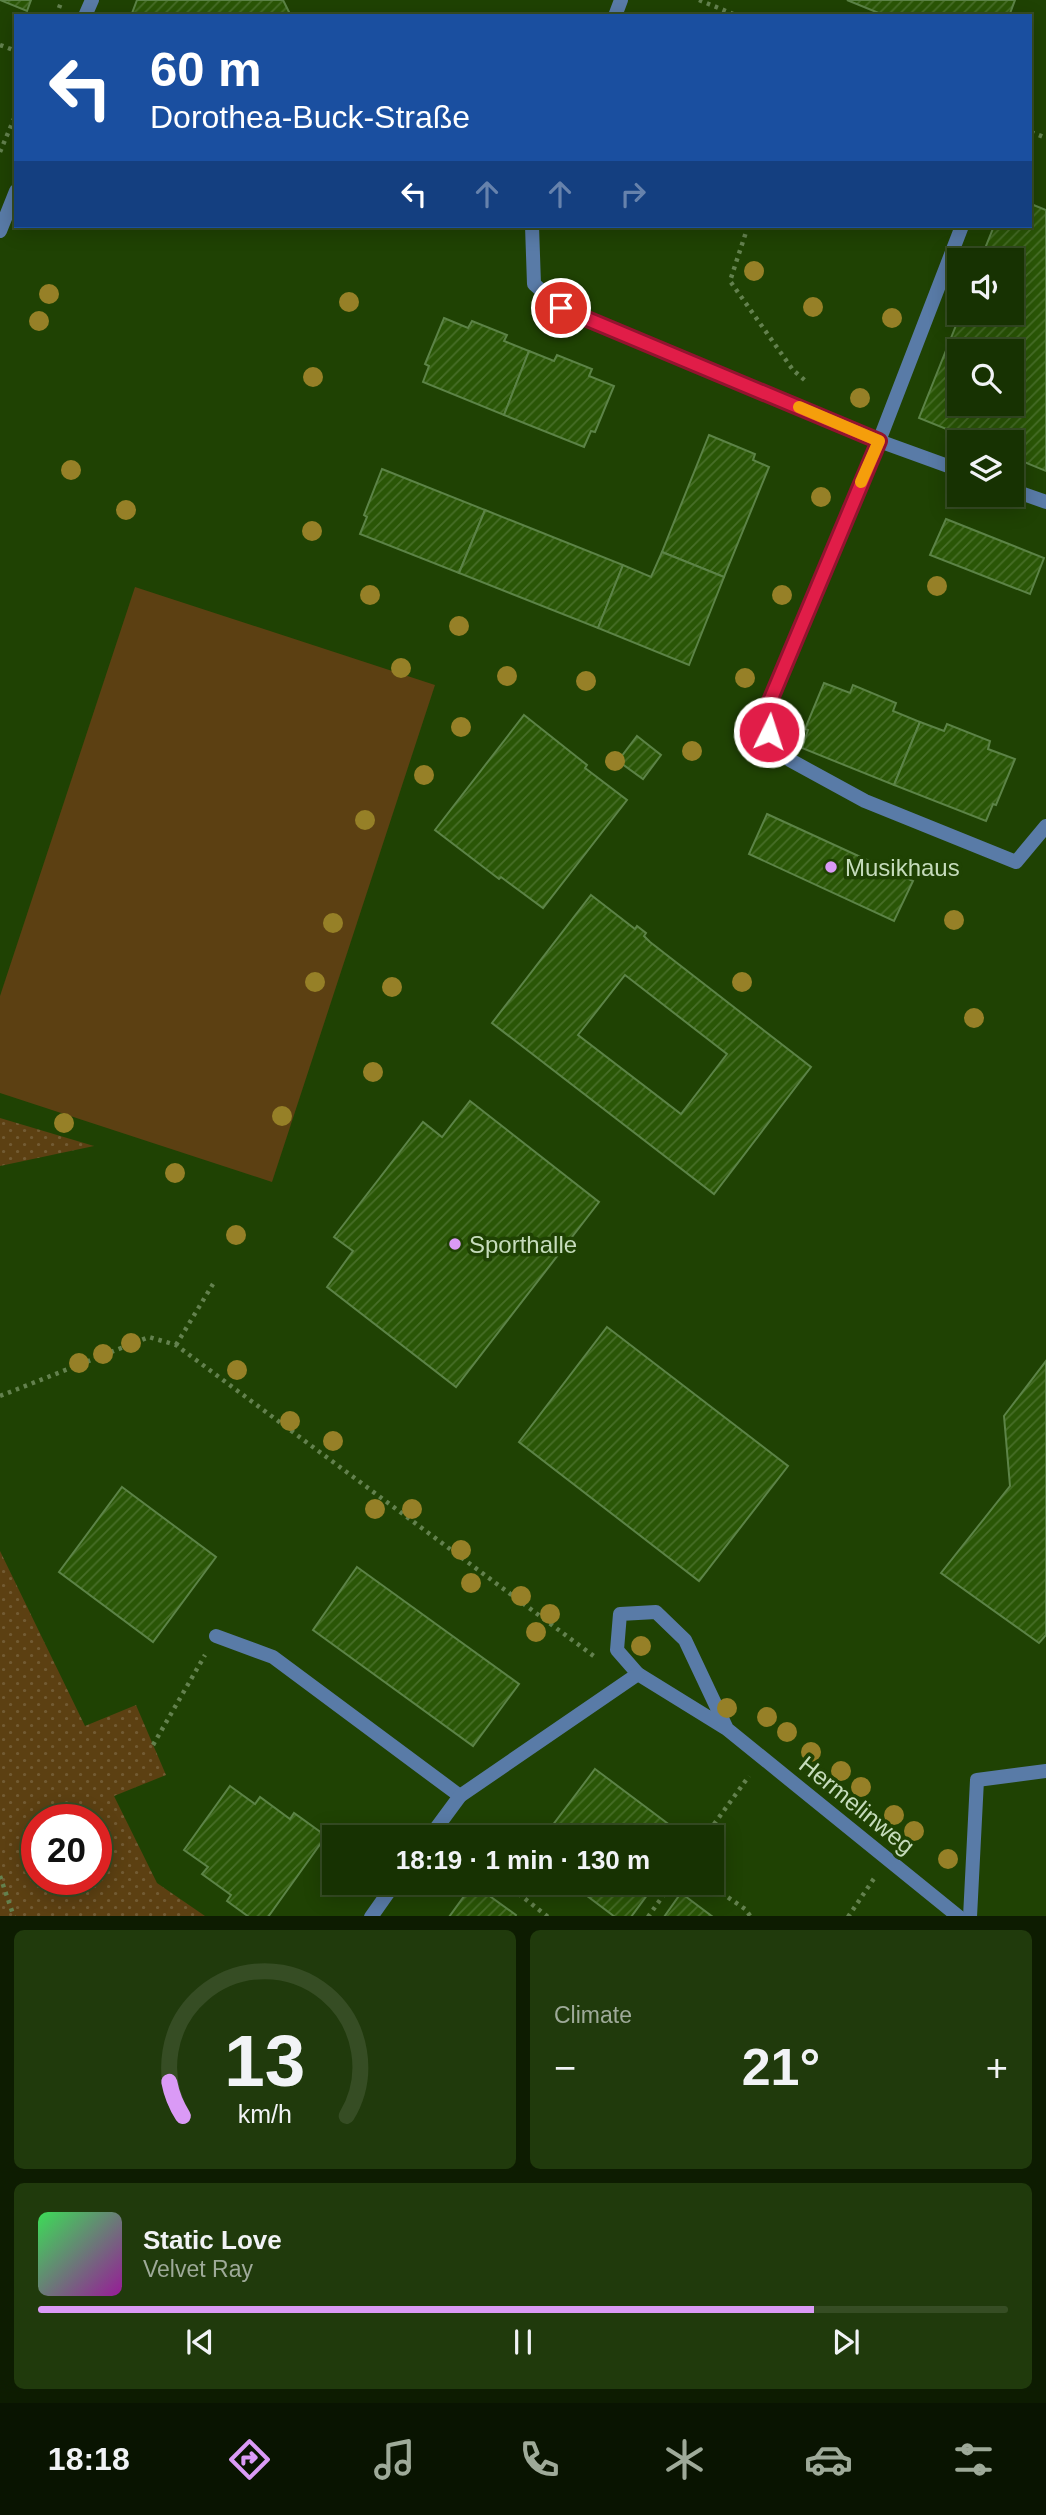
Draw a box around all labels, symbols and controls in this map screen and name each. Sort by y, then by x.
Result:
icon: left [35,42,126,133]
text: 60 m [150,42,262,96]
text: Dorothea-Buck-Straße [150,99,470,135]
icon: left [395,175,433,213]
icon: ahead [468,175,506,213]
icon: ahead [541,175,579,213]
icon: right [614,175,652,213]
map controls [947,248,1024,507]
button: sound [947,248,1024,325]
pin [531,278,591,338]
icon: arrive [542,289,580,327]
button: search [947,339,1024,416]
button: layers [947,430,1024,507]
position arrow [732,695,806,769]
place label: Musikhaus [845,854,960,881]
marker: Musikhaus [823,859,839,875]
place label: Sporthalle [469,1231,577,1258]
marker: Sporthalle [447,1236,463,1252]
street label: Hermelinweg [794,1750,920,1860]
speed limit sign: 20 [21,1804,112,1895]
text: 18:19 · 1 min · 130 m [396,1845,650,1875]
text: Climate [554,2002,632,2028]
text: 13 [225,2020,305,2101]
text: 21° [742,2038,820,2096]
text: − [554,2047,576,2089]
text: + [986,2047,1008,2089]
text: km/h [238,2099,292,2127]
text: Static Love [143,2225,282,2255]
text: Velvet Ray [143,2256,253,2282]
icon: previous [181,2323,219,2361]
icon: pause [504,2323,542,2361]
icon: next [827,2323,865,2361]
icon: directions [225,2435,274,2484]
icon: music [370,2435,419,2484]
icon: phone [515,2435,564,2484]
icon: climate [660,2435,709,2484]
icon: car [804,2435,853,2484]
icon: filters [949,2435,998,2484]
text: 18:18 [48,2441,130,2477]

